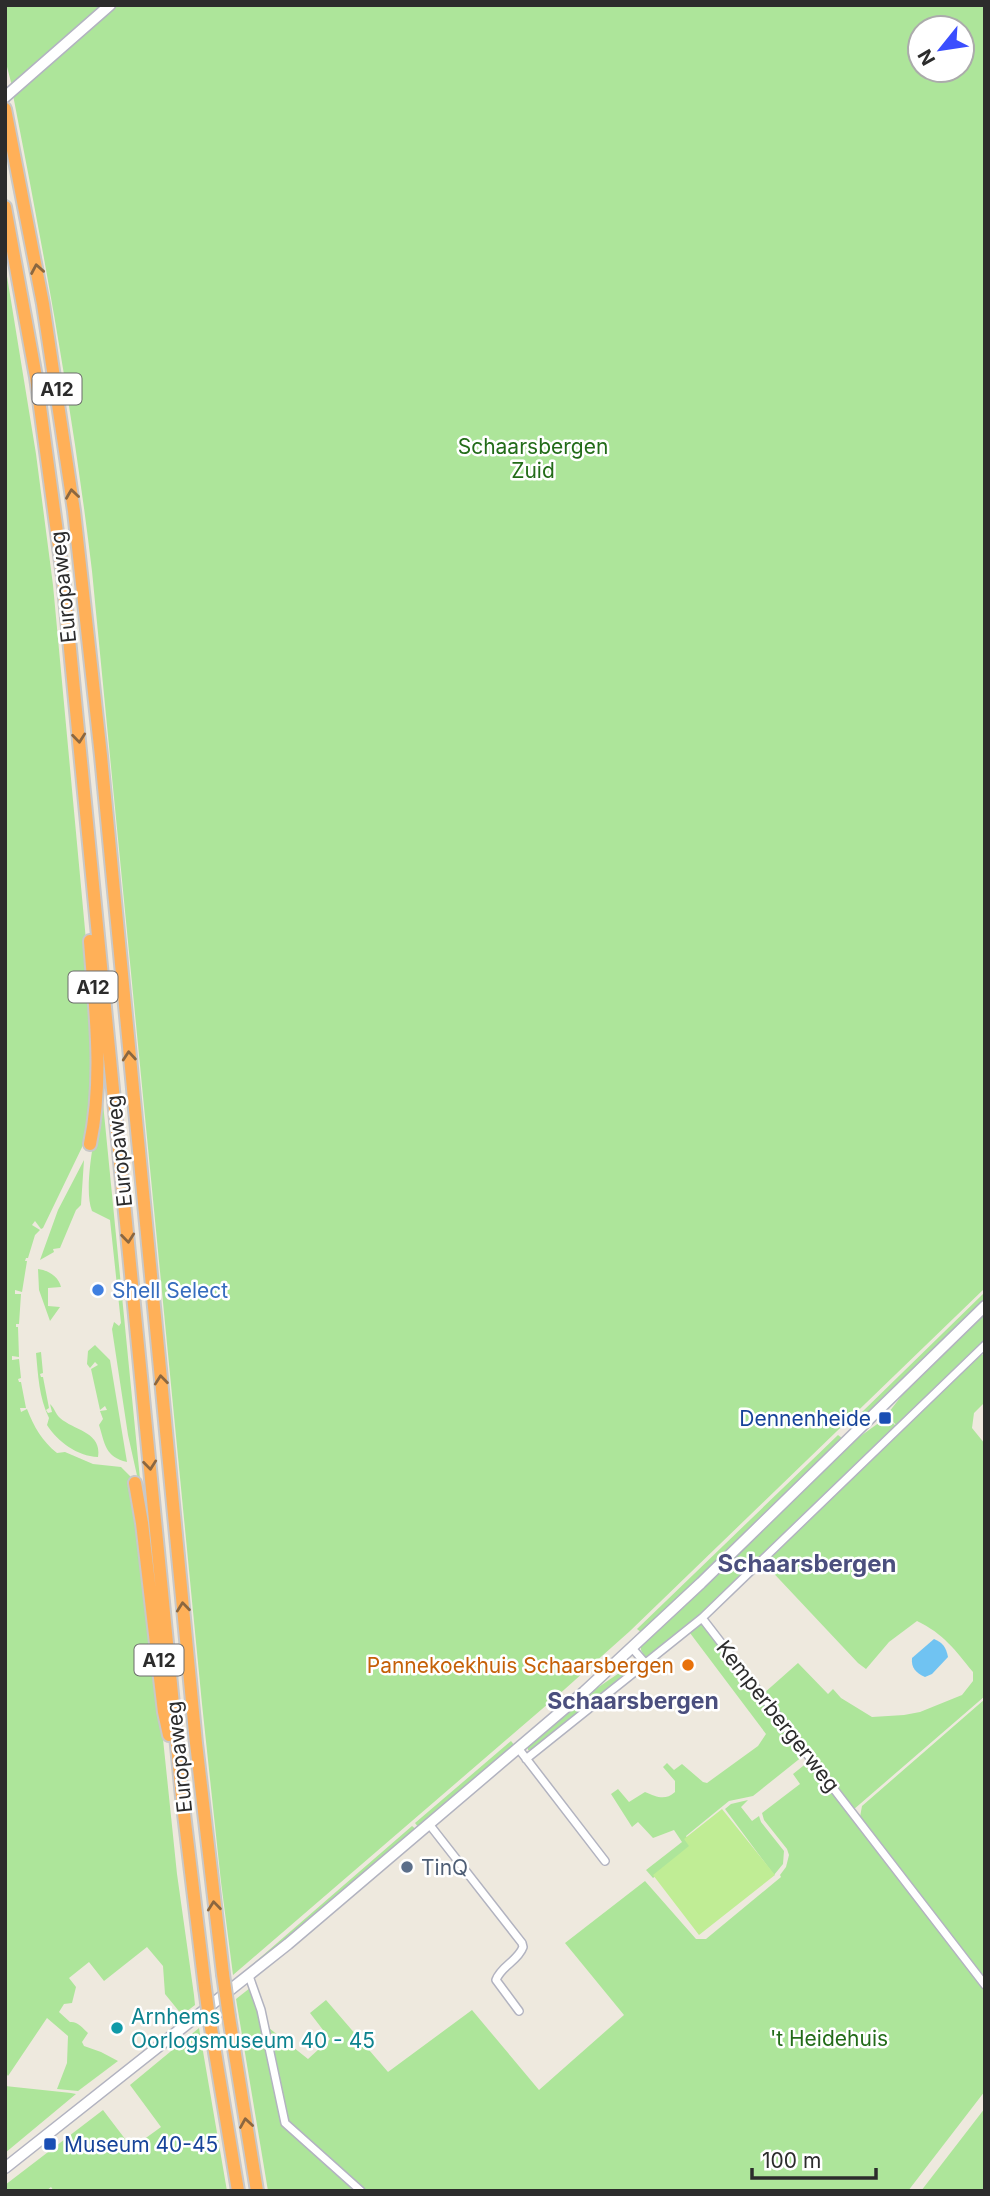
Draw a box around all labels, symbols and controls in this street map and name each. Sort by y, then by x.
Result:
north arrow [906,14,976,84]
text: N [913,45,940,69]
one-way arrow [30,263,45,275]
road number: A12 [32,374,82,404]
park label: Schaarsbergen Zuid [458,434,608,483]
one-way arrow [65,488,80,500]
street label: Europaweg [45,530,81,644]
one-way arrow [71,732,86,743]
road number: A12 [68,972,118,1002]
one-way arrow [122,1051,137,1062]
street label: Europaweg [101,1094,137,1208]
one-way arrow [120,1233,135,1244]
place label: Shell Select [112,1278,228,1303]
marker: Shell Select [90,1282,106,1298]
one-way arrow [154,1375,169,1386]
place label: Dennenheide [739,1406,871,1431]
marker: Dennenheide [877,1410,893,1426]
one-way arrow [142,1459,157,1471]
district label: Schaarsbergen [718,1549,896,1578]
one-way arrow [176,1601,191,1612]
street label: Kemperbergerweg [711,1635,845,1797]
road number: A12 [134,1644,184,1676]
place label: Pannekoekhuis Schaarsbergen [367,1653,674,1678]
marker: Pannekoekhuis Schaarsbergen [680,1657,696,1673]
district label: Schaarsbergen [547,1687,719,1715]
street label: Europaweg [161,1700,197,1814]
place label: TinQ [421,1855,468,1880]
marker: TinQ [399,1859,415,1875]
one-way arrow [207,1900,222,1911]
place label: Arnhems Oorlogsmuseum 40 - 45 [131,2004,375,2053]
marker: Arnhems Oorlogsmuseum 40 - 45 [109,2020,125,2036]
park label: 't Heidehuis [770,2026,888,2051]
one-way arrow [239,2117,254,2129]
place label: Museum 40-45 [64,2132,218,2157]
marker: Museum 40-45 [42,2136,58,2152]
scale bar [752,2136,876,2180]
text: 100 m [762,2148,821,2173]

